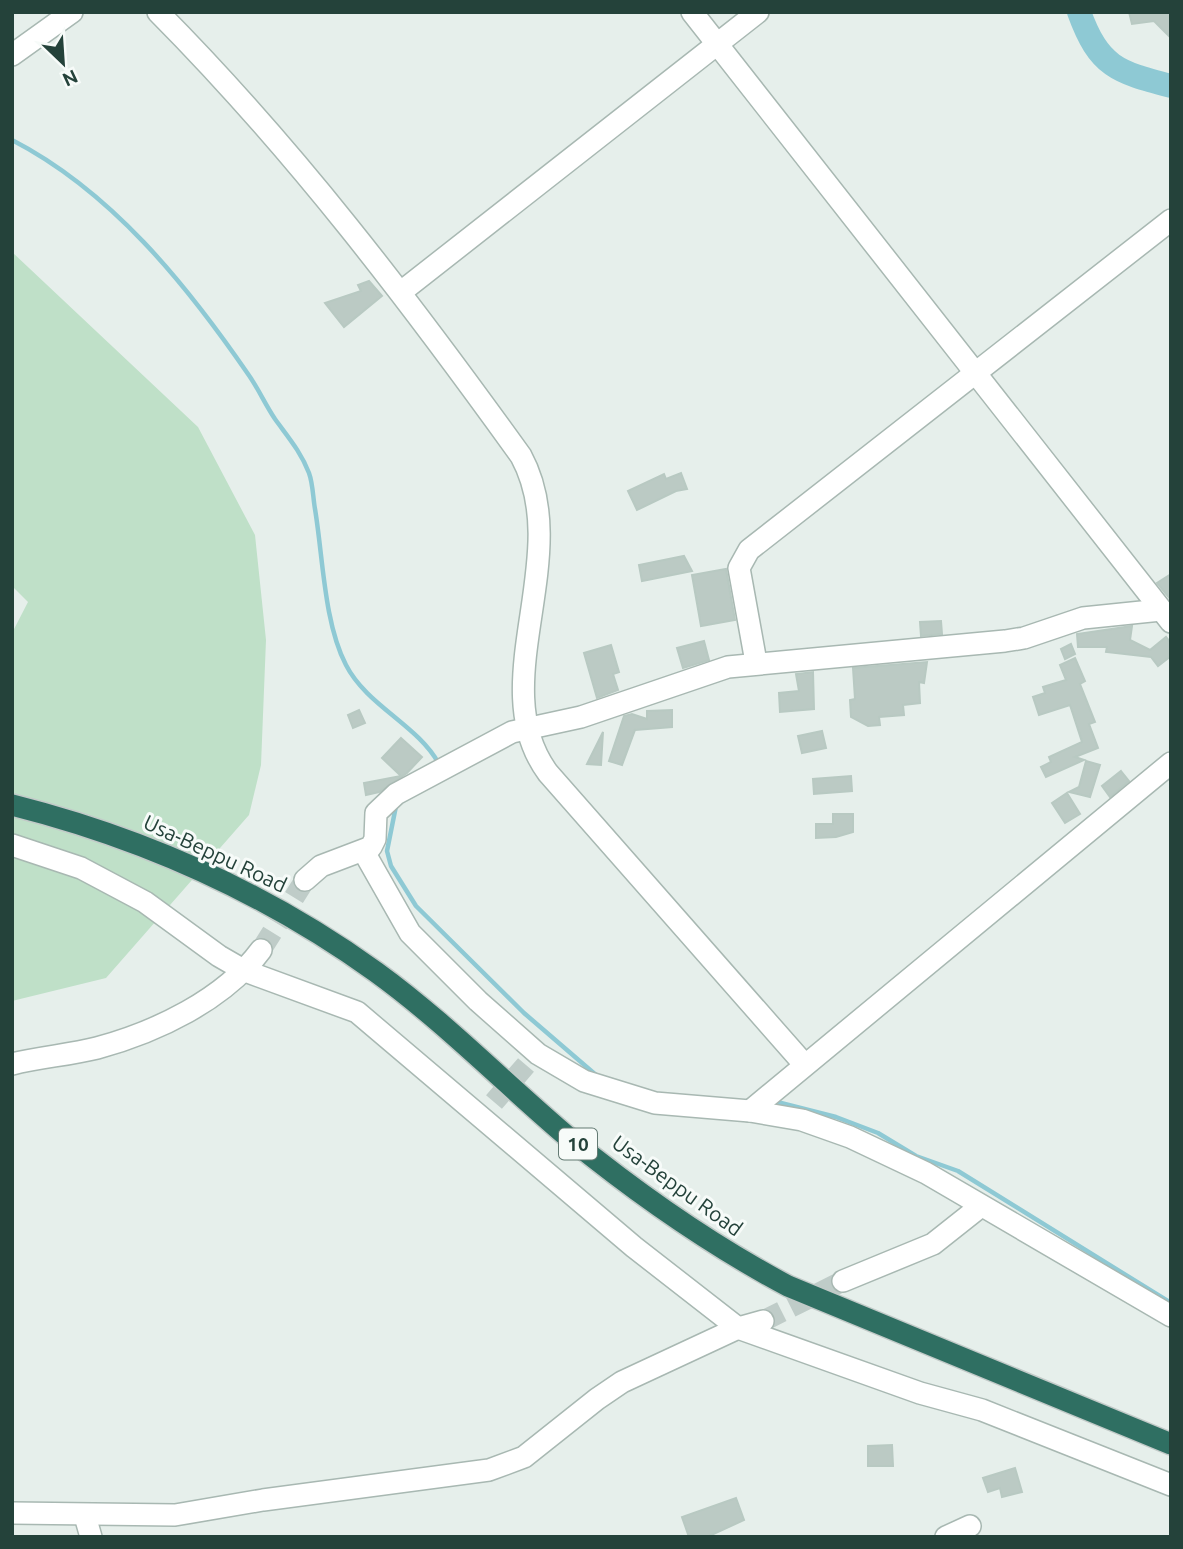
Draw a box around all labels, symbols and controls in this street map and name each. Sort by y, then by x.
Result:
north arrow [28,28,98,98]
text: N [59,65,81,91]
street label: Usa-Beppu Road [140,809,291,897]
road number: 10 [559,1128,597,1160]
street label: Usa-Beppu Road [608,1130,747,1240]

